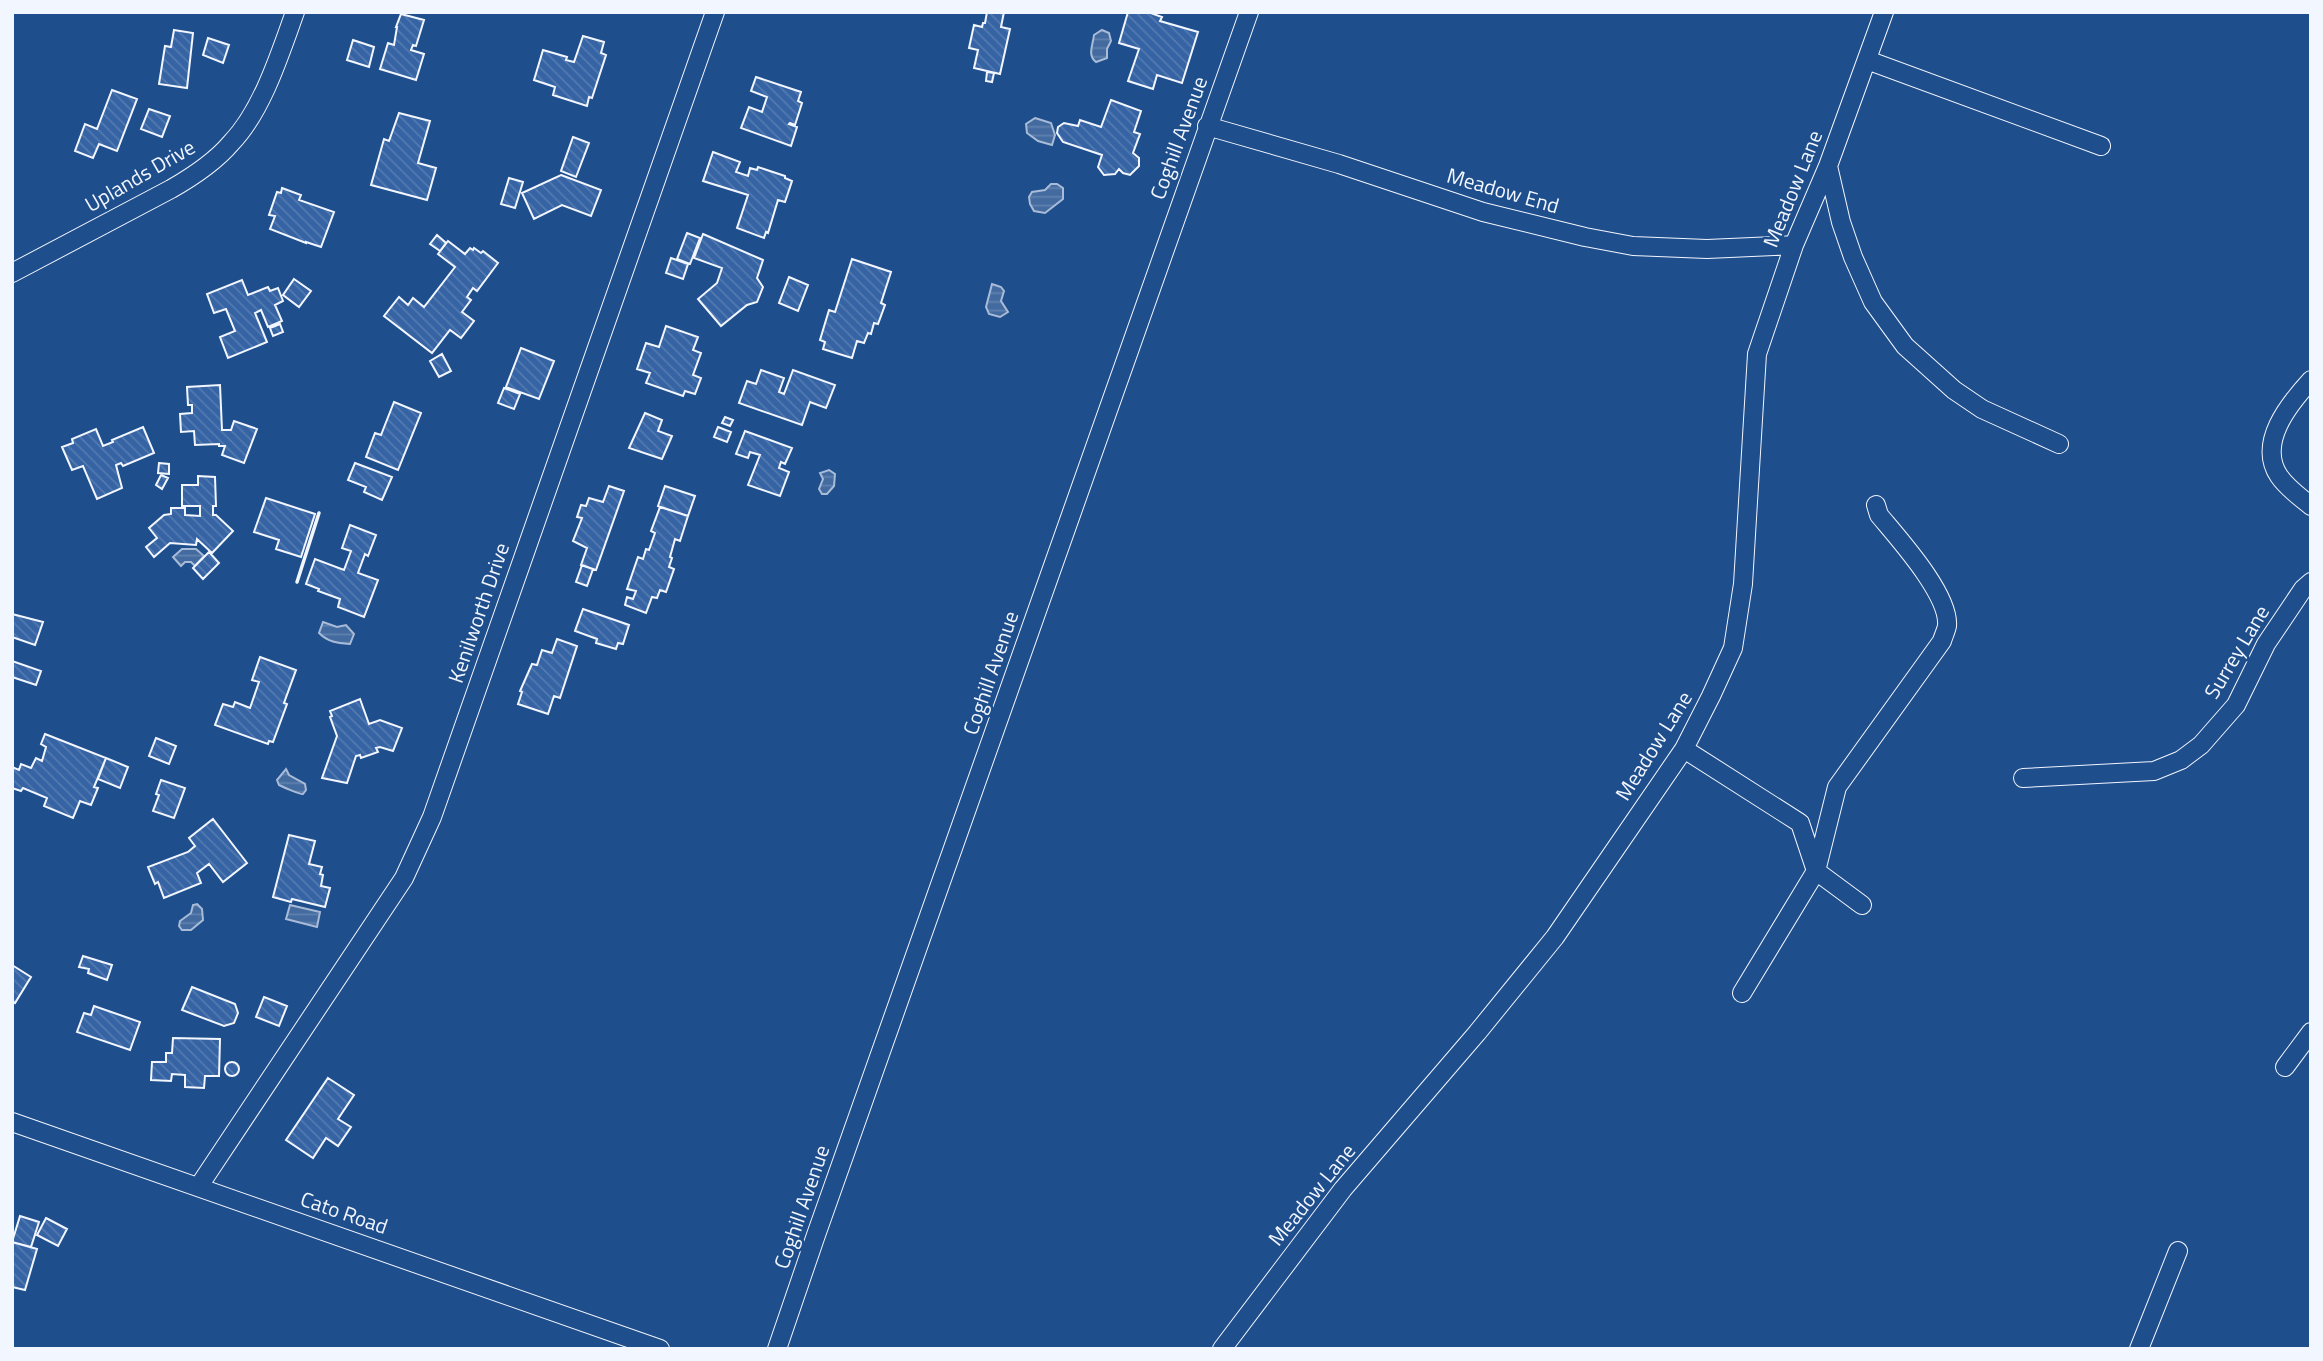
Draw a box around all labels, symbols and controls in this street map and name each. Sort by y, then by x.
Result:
street label: Coghill Avenue [1141,72,1215,204]
street label: Meadow Lane [1754,125,1830,252]
street label: Uplands Drive [78,131,201,220]
street label: Meadow End [1443,159,1563,221]
street label: Kenilworth Drive [439,538,517,687]
street label: Surrey Lane [2196,598,2277,705]
street label: Coghill Avenue [954,606,1026,739]
street label: Meadow Lane [1607,684,1700,806]
street label: Meadow Lane [1260,1136,1363,1253]
street label: Coghill Avenue [765,1140,837,1273]
street label: Cato Road [296,1182,392,1242]

